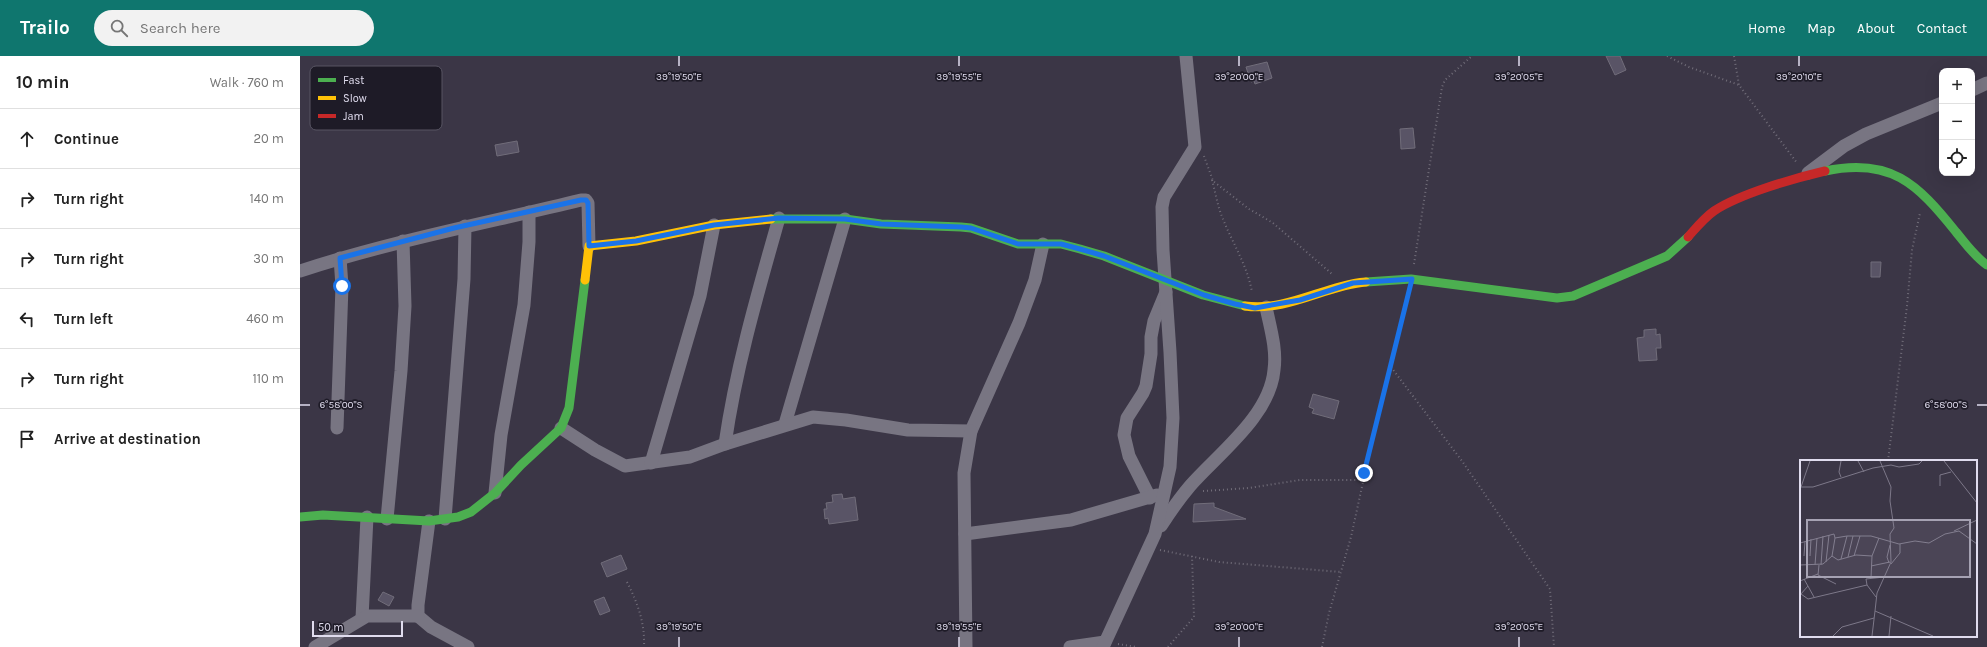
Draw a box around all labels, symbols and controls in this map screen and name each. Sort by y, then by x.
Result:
search box [94,10,374,46]
text: Trailo [20,17,70,39]
icon: search [108,17,130,39]
text: Search here [140,19,221,37]
text: Home [1748,20,1785,37]
text: Map [1807,20,1835,37]
text: About [1857,20,1895,37]
text: Contact [1917,20,1967,37]
legend [310,66,442,130]
map controls [1939,68,1975,176]
button: + [1939,68,1975,104]
text: 39°19'50"E [656,71,702,83]
text: 39°19'55"E [936,71,982,83]
text: 39°20'00"E [1215,71,1263,83]
text: 39°20'05"E [1495,71,1543,83]
text: 39°20'10"E [1776,71,1822,83]
text: 10 min [16,72,69,92]
text: Fast [343,74,364,87]
text: Walk · 760 m [210,75,284,90]
text: Slow [343,92,367,105]
button: − [1939,104,1975,140]
text: Jam [343,110,364,123]
icon: ahead [16,128,38,150]
text: Continue [54,130,119,148]
text: 20 m [254,131,284,146]
button: locate [1939,140,1975,176]
icon: right [16,188,38,210]
text: Turn right [54,190,124,208]
text: 140 m [249,191,284,206]
icon: right [16,248,38,270]
text: Turn right [54,250,124,268]
text: 30 m [253,251,284,266]
route start [333,277,351,295]
icon: left [16,308,38,330]
text: Turn left [54,310,113,328]
text: 460 m [246,311,284,326]
icon: right [16,368,38,390]
text: Turn right [54,370,124,388]
text: 110 m [252,371,284,386]
text: 6°58'00"S [319,399,363,411]
text: 6°58'00"S [1924,399,1968,411]
icon: arrive [16,428,38,450]
text: Arrive at destination [54,430,201,448]
inset map [1800,460,1977,637]
route end [1355,464,1373,482]
scale bar [312,619,403,638]
text: 50 m [318,621,344,634]
text: 39°19'50"E [656,621,702,633]
text: 39°19'55"E [936,621,982,633]
text: 39°20'00"E [1215,621,1263,633]
text: 39°20'05"E [1495,621,1543,633]

